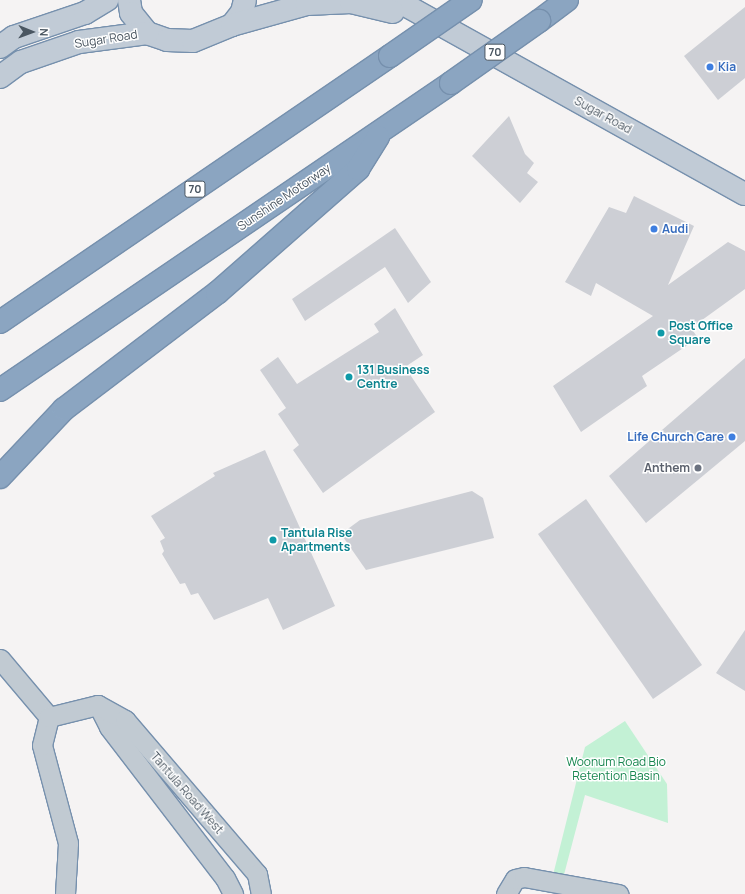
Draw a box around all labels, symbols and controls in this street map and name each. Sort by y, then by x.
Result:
north arrow [12,12,52,52]
street label: Sugar Road [74,27,138,51]
text: N [37,28,52,36]
road number: 70 [484,43,506,61]
place label: Kia [718,60,736,74]
marker: Kia [705,62,715,72]
street label: Sugar Road [572,93,634,137]
street label: Sunshine Motorway [235,161,333,233]
road number: 70 [184,180,206,198]
place label: Audi [662,222,688,236]
marker: Audi [649,224,659,234]
place label: Post Office Square [669,319,733,347]
marker: Post Office Square [656,328,666,338]
place label: 131 Business Centre [357,363,429,391]
marker: 131 Business Centre [344,372,354,382]
place label: Life Church Care [627,430,724,444]
marker: Life Church Care [727,432,737,442]
place label: Anthem [644,461,690,475]
marker: Anthem [693,463,703,473]
place label: Tantula Rise Apartments [281,526,352,554]
marker: Tantula Rise Apartments [268,535,278,545]
street label: Tantula Road West [148,749,226,837]
park label: Woonum Road Bio Retention Basin [566,755,666,783]

